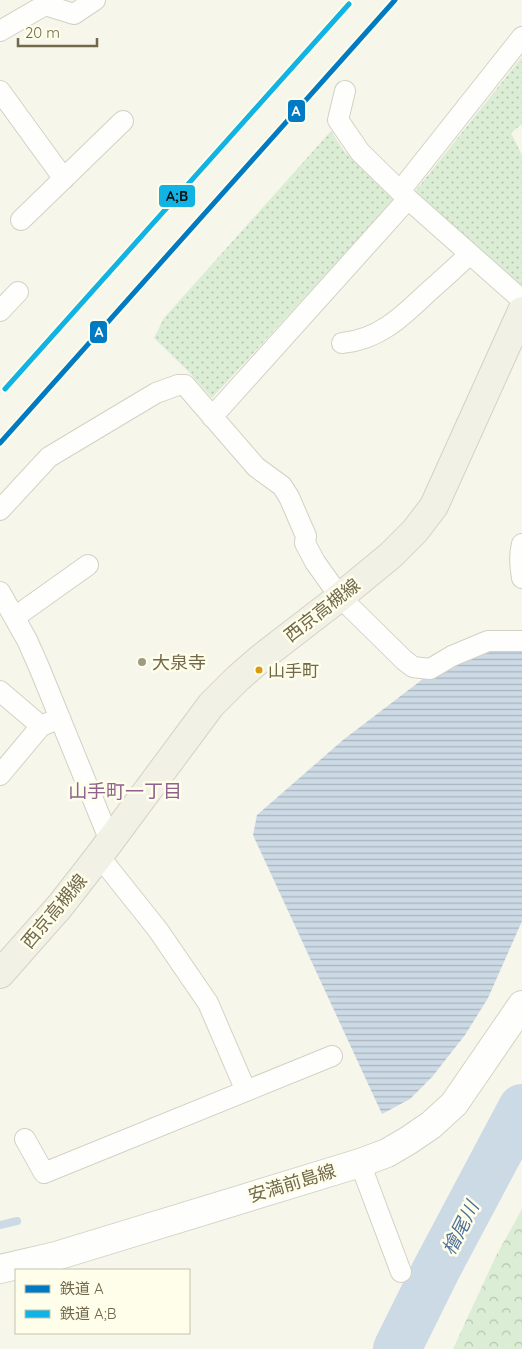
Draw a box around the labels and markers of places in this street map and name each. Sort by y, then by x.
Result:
place label: 大泉寺 [152,651,206,674]
marker: 大泉寺 [136,656,148,668]
place label: 山手町 [268,660,319,681]
marker: 山手町 [254,665,264,675]

